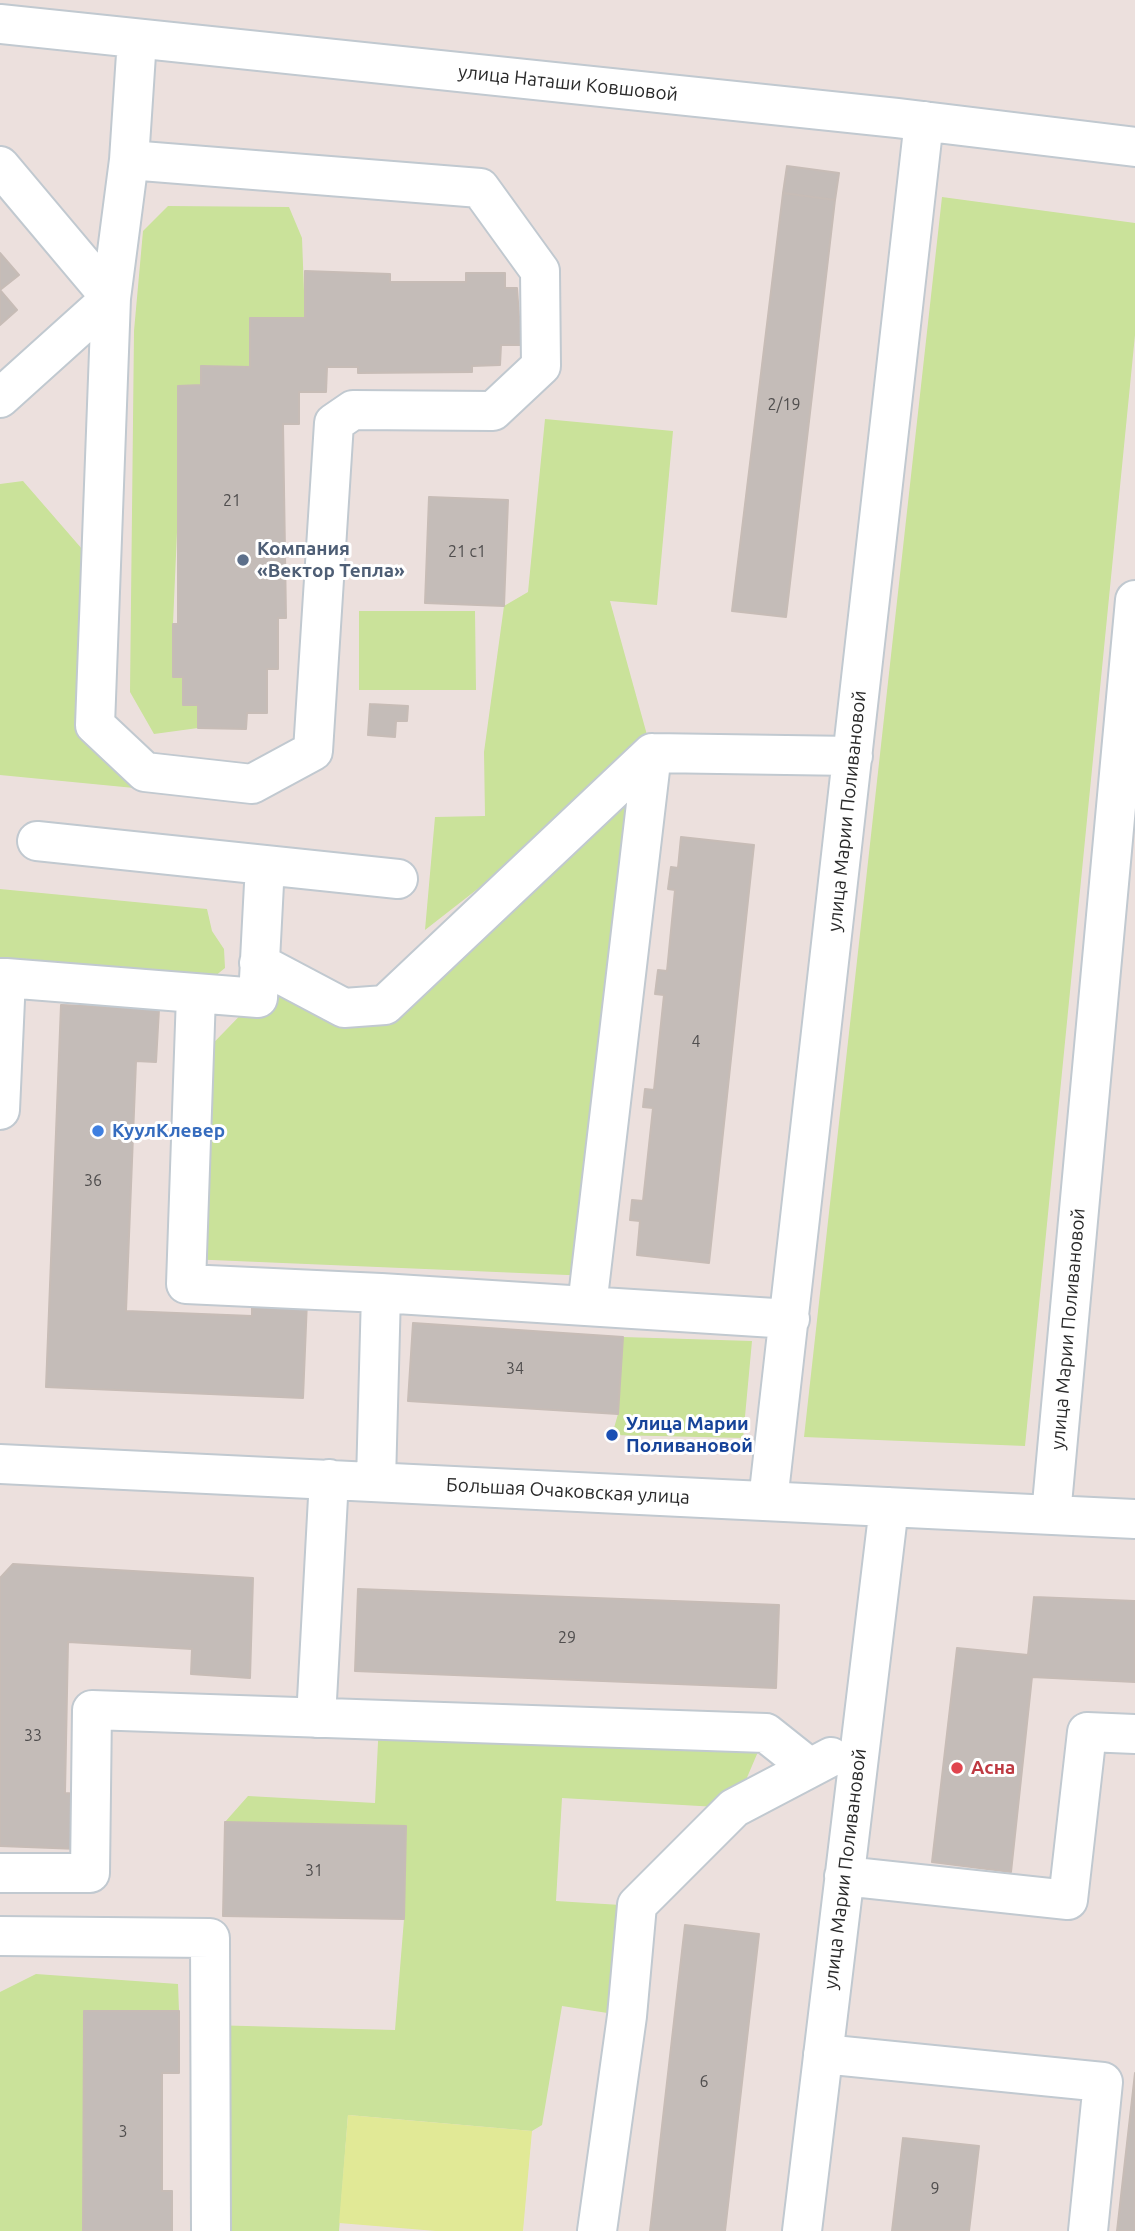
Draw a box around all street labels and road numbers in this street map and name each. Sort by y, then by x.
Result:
street label: улица Наташи Ковшовой [457,60,679,106]
street label: улица Марии Поливановой [823,689,871,933]
street label: улица Марии Поливановой [1046,1207,1090,1451]
street label: Большая Очаковская улица [446,1473,690,1509]
street label: улица Марии Поливановой [819,1747,871,1991]

